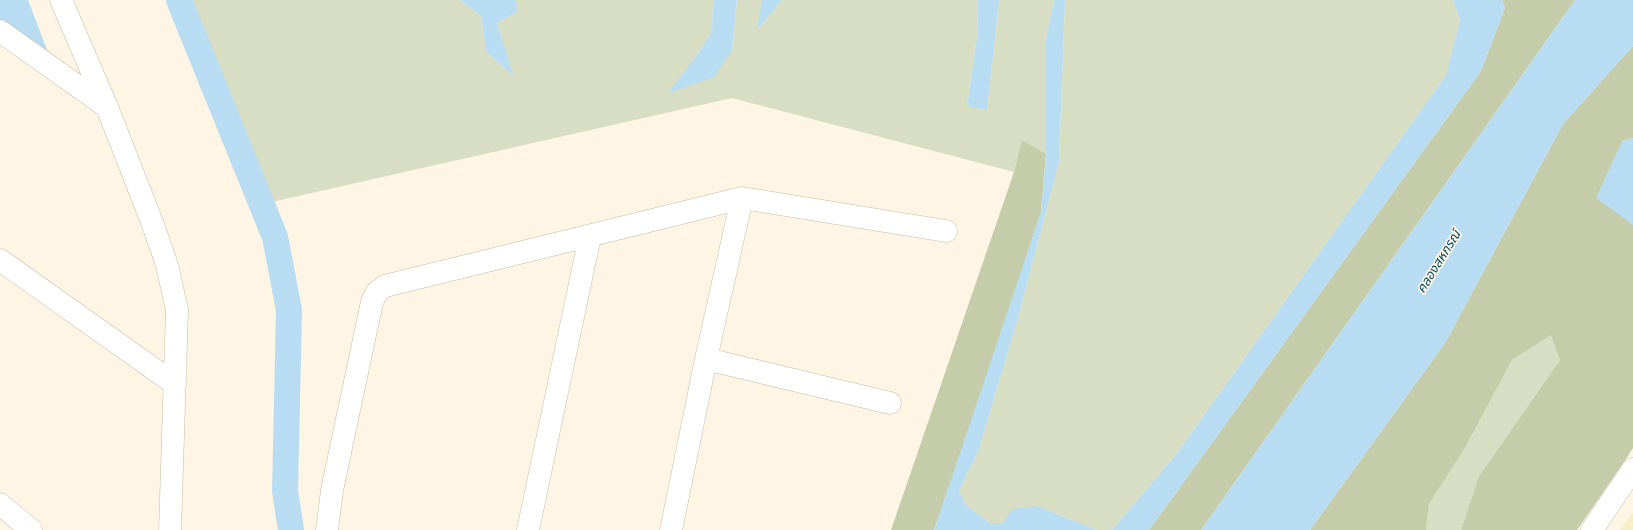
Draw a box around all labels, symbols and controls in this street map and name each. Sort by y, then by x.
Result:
water label: คลองสหกรณ์ [1414,228,1464,296]

